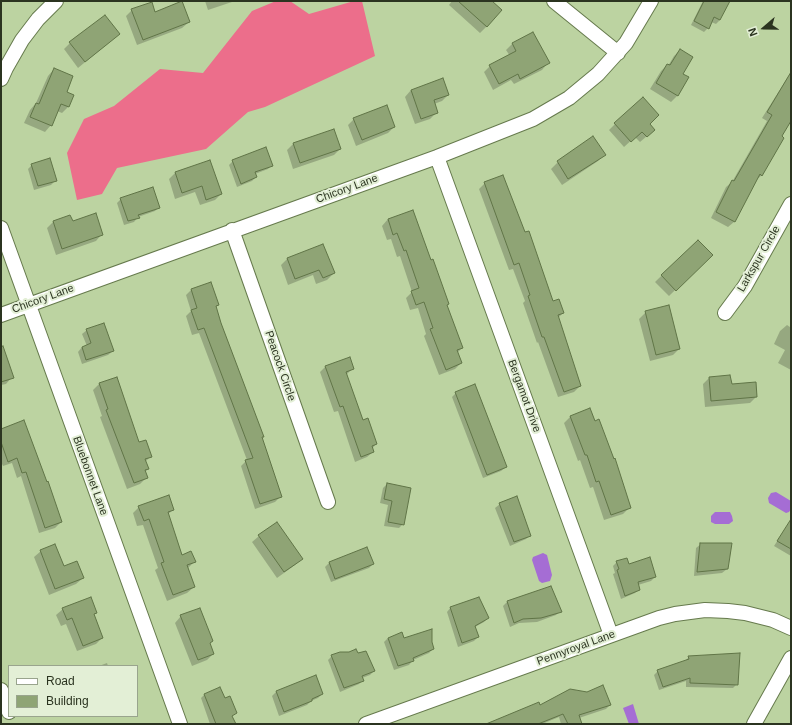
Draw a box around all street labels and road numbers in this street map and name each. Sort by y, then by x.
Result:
street label: Chicory Lane [314,172,380,206]
street label: Larkspur Circle [735,224,783,294]
street label: Chicory Lane [10,282,76,316]
street label: Peacock Circle [262,329,298,403]
street label: Bergamot Drive [505,358,543,434]
street label: Bluebonnet Lane [70,435,110,517]
street label: Pennyroyal Lane [535,628,617,668]

